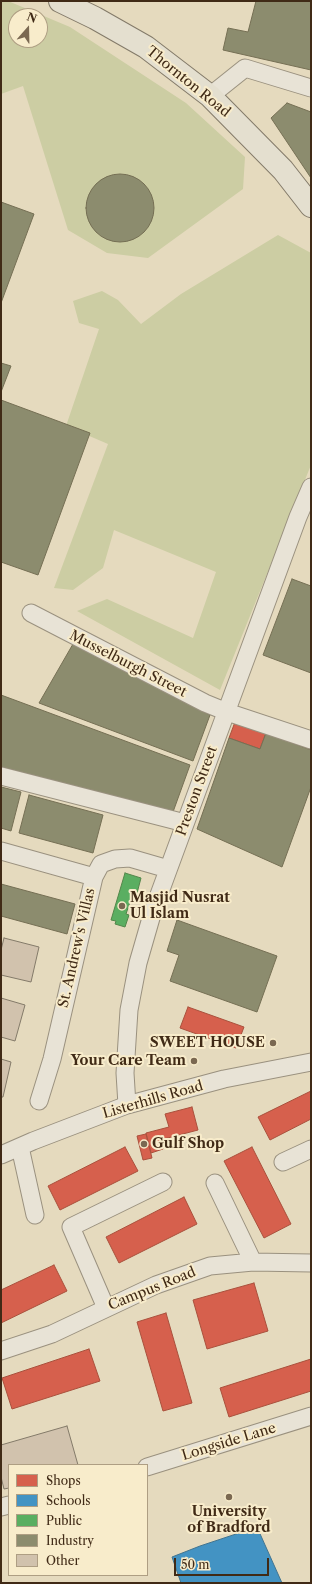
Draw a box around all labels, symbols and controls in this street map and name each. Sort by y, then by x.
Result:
north arrow [8,8,48,48]
text: N [25,9,39,26]
street label: Thornton Road [143,43,233,121]
street label: Musselburgh Street [67,627,189,701]
street label: Preston Street [173,744,221,838]
street label: St. Andrew's Villas [55,887,99,1009]
place label: Masjid Nusrat Ul Islam [130,890,230,922]
marker: Masjid Nusrat Ul Islam [117,901,127,911]
place label: SWEET HOUSE [150,1035,265,1051]
marker: SWEET HOUSE [268,1038,278,1048]
place label: Your Care Team [71,1053,186,1069]
marker: Your Care Team [189,1056,199,1066]
street label: Listerhills Road [101,1078,205,1122]
place label: Gulf Shop [152,1136,224,1152]
marker: Gulf Shop [139,1139,149,1149]
street label: Campus Road [106,1264,198,1314]
street label: Longside Lane [180,1420,278,1464]
legend [8,1464,148,1576]
text: Shops [46,1473,81,1488]
marker: University of Bradford [224,1492,234,1502]
text: Schools [46,1493,91,1508]
place label: University of Bradford [187,1504,271,1536]
text: Public [46,1513,82,1528]
text: Industry [46,1533,94,1548]
scale bar [176,1550,271,1576]
text: Other [46,1553,80,1568]
text: 50 m [181,1557,210,1572]

